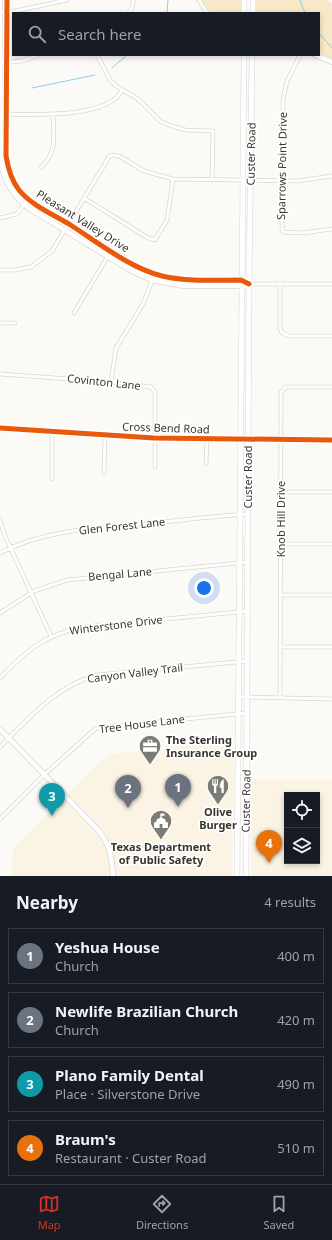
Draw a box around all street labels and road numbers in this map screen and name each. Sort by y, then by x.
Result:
street label: Sparrows Point Drive [273,112,290,220]
street label: Custer Road [242,122,259,186]
street label: Pleasant Valley Drive [34,186,133,255]
street label: Covinton Lane [67,370,142,393]
street label: Cross Bend Road [122,418,210,437]
street label: Custer Road [240,445,255,509]
street label: Knob Hill Drive [273,481,288,557]
street label: Glen Forest Lane [78,514,166,537]
street label: Bengal Lane [88,563,152,584]
street label: Winterstone Drive [69,611,163,638]
street label: Canyon Valley Trail [86,659,184,686]
street label: Tree House Lane [98,711,186,736]
street label: Custer Road [237,769,254,833]

